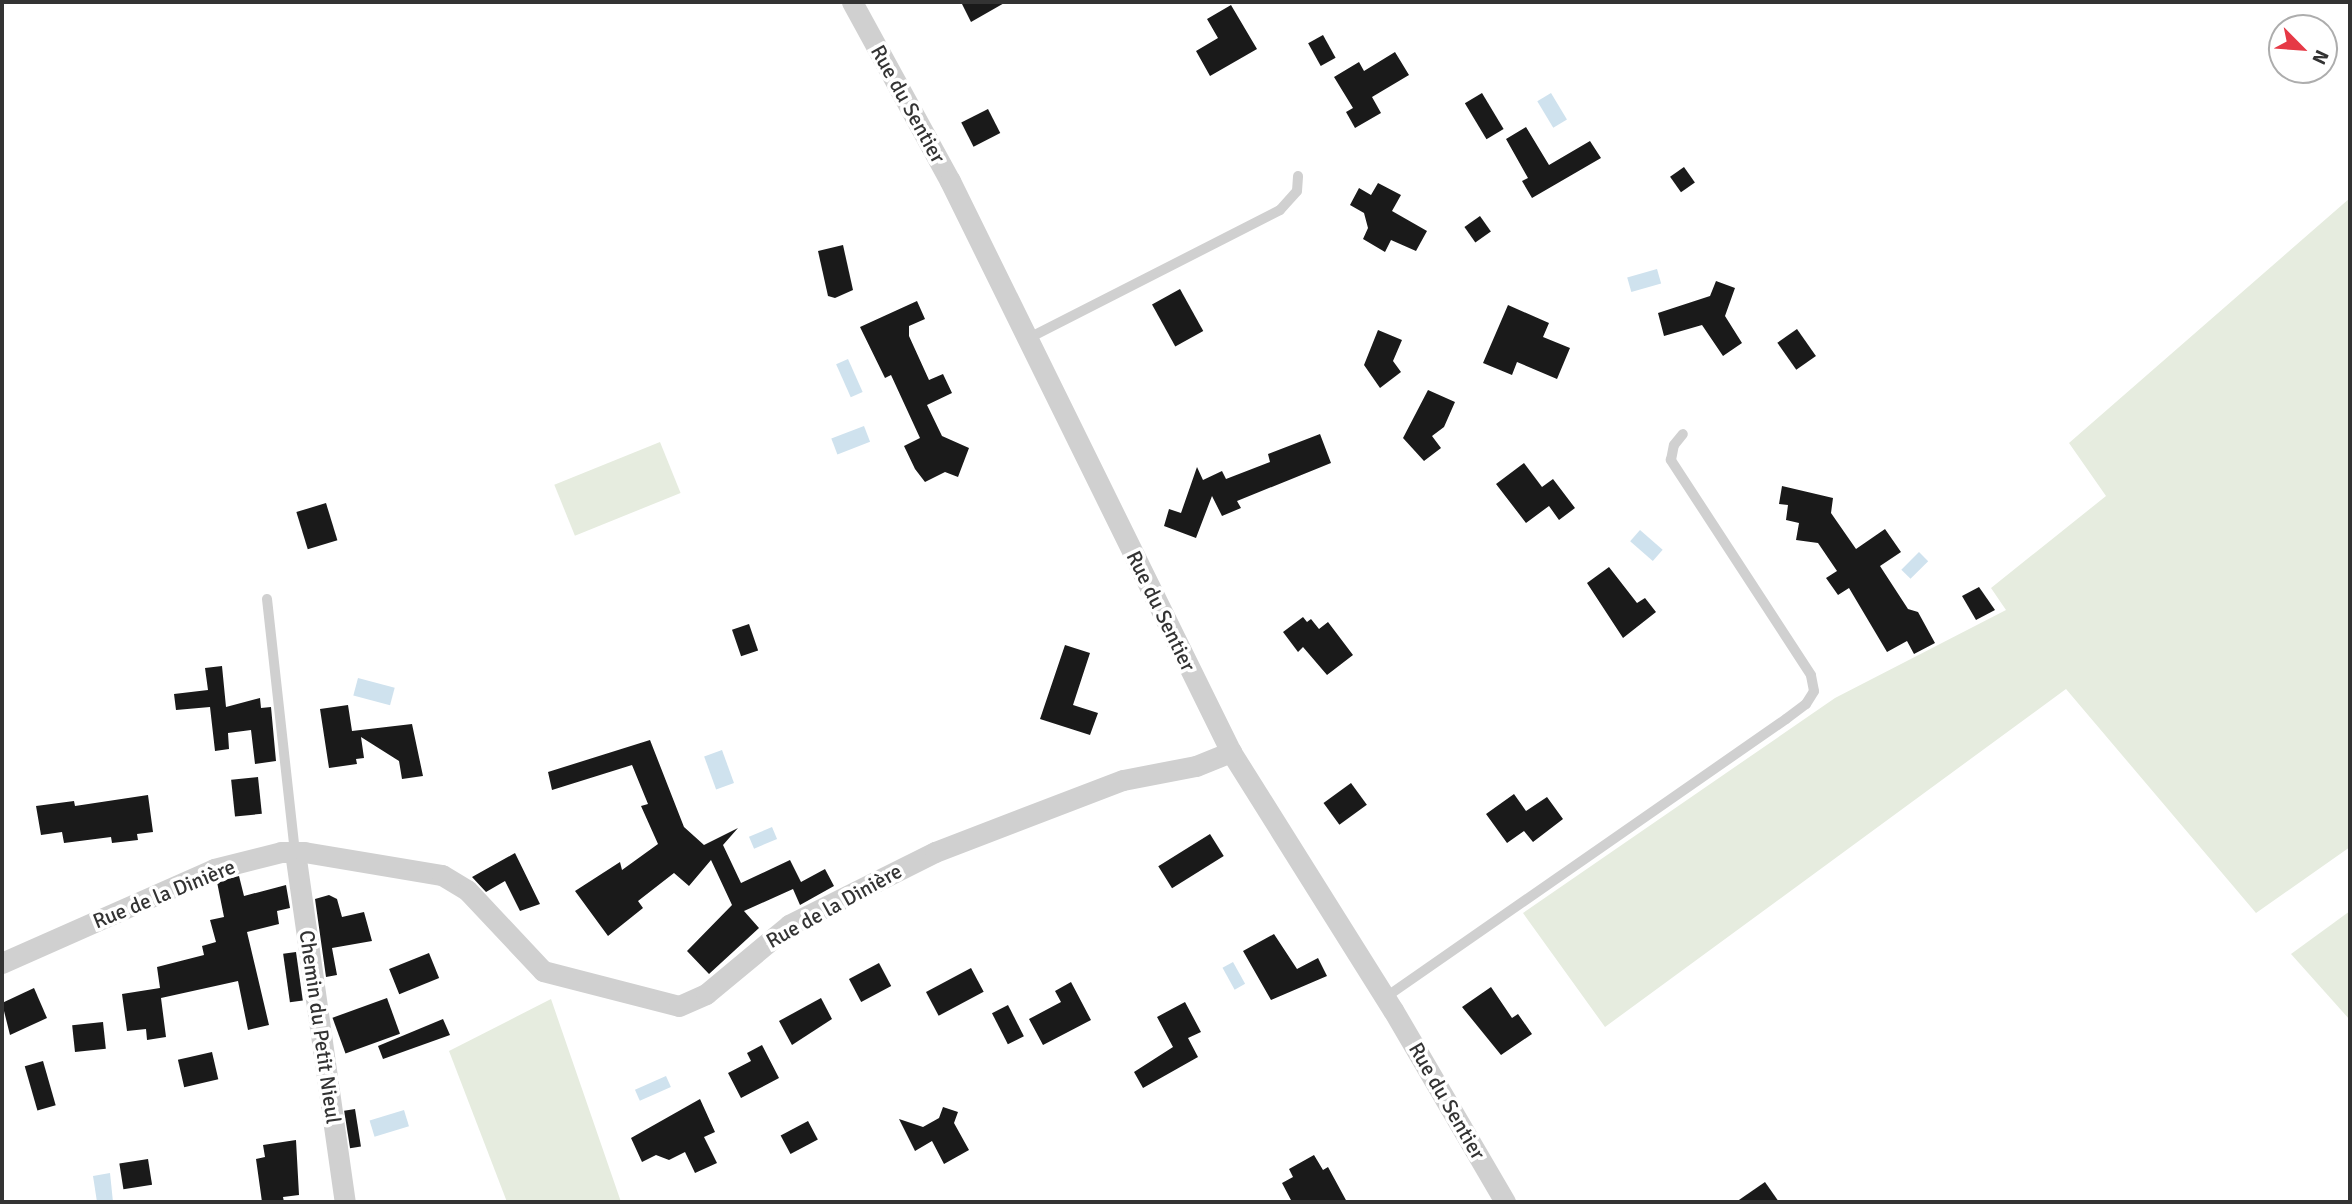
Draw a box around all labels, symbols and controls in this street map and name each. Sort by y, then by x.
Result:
north arrow [2268,14,2338,84]
street label: Rue du Sentier [865,41,951,167]
text: N [2307,46,2334,68]
street label: Rue du Sentier [1121,547,1201,675]
street label: Rue de la Dinière [89,854,239,934]
street label: Rue de la Dinière [762,858,906,954]
street label: Chemin du Petit Nieul [294,928,346,1126]
street label: Rue du Sentier [1403,1038,1491,1164]

